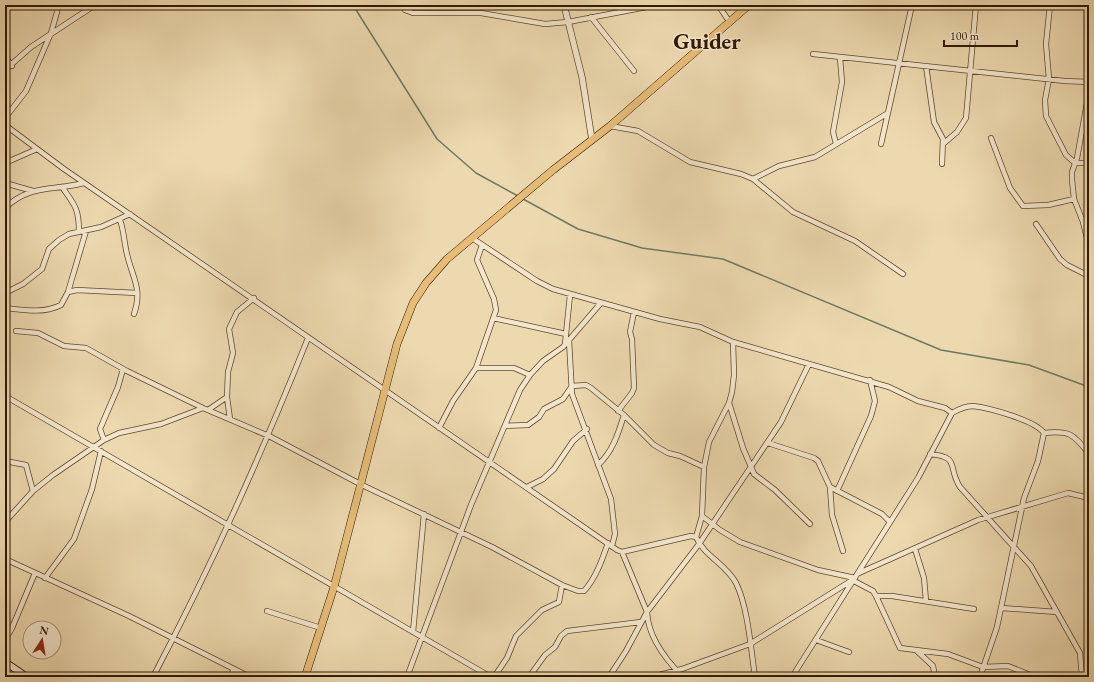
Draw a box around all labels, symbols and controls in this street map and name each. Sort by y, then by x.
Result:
scale bar [944,22,1017,48]
district label: Guider [673,26,741,56]
text: 100 m [950,28,980,44]
north arrow [22,620,62,660]
text: N [38,622,50,638]

